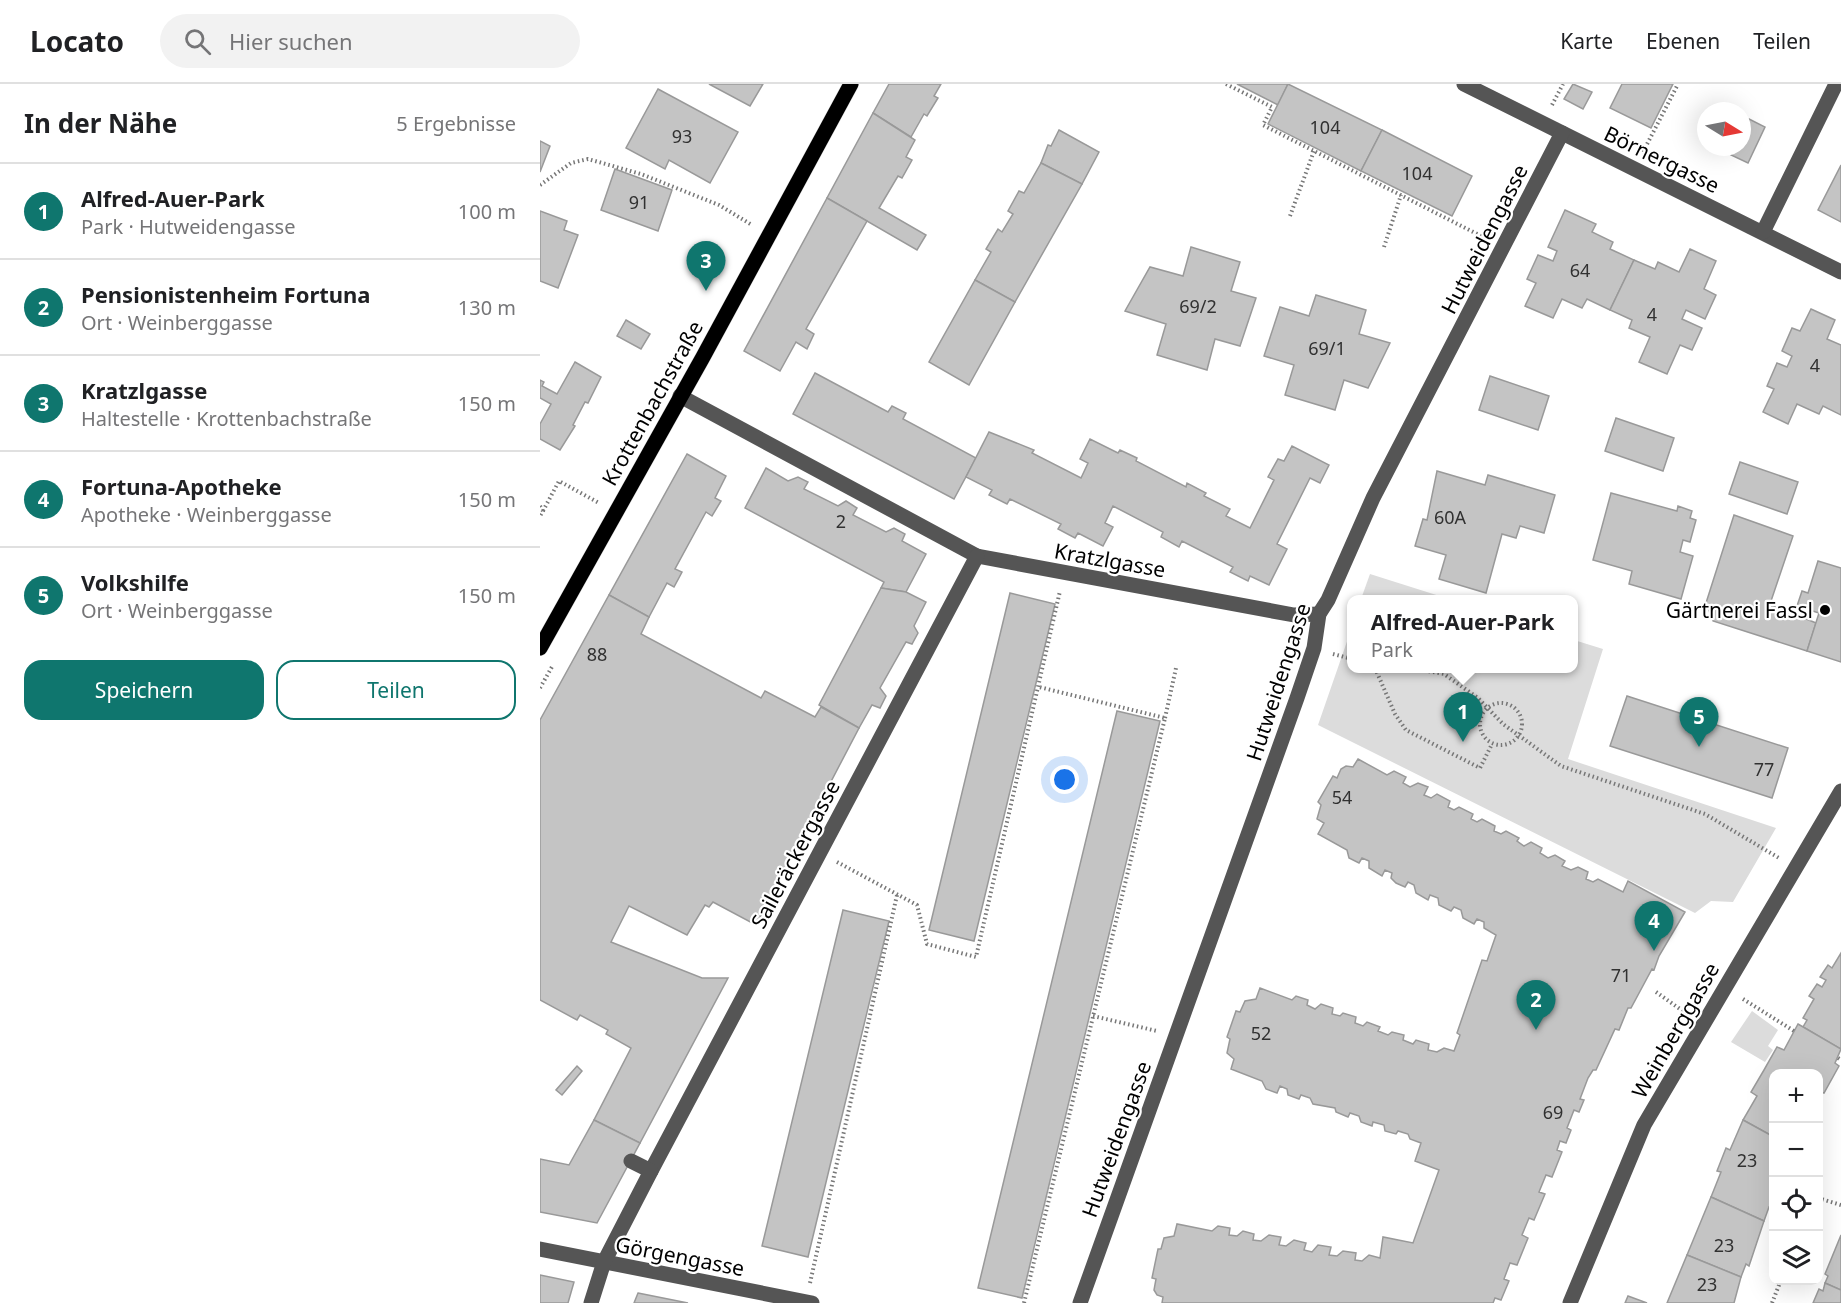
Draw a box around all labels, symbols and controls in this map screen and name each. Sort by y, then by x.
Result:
search box [160,14,580,68]
text: Locato [30,22,124,60]
icon: search [181,25,214,58]
text: Hier suchen [229,26,353,56]
text: Karte [1560,27,1613,55]
text: Ebenen [1646,27,1720,55]
text: Teilen [1753,27,1811,55]
north arrow [1697,102,1751,156]
text: In der Nähe [24,105,177,141]
text: 5 Ergebnisse [396,110,516,137]
house number: 104 [1310,115,1340,139]
street label: Börnergasse [1600,119,1724,199]
house number: 93 [672,124,692,148]
street label: Hutweidengasse [1434,159,1534,319]
house number: 104 [1402,161,1432,185]
text: Alfred-Auer-Park [81,183,265,213]
house number: 91 [629,190,649,214]
text: 1 [38,198,49,225]
text: 100 m [458,198,516,225]
text: Park · Hutweidengasse [81,213,295,240]
pin: 3 [686,242,726,291]
house number: 64 [1570,258,1590,282]
text: Pensionistenheim Fortuna [81,279,371,309]
text: 2 [38,294,49,321]
text: 130 m [458,294,516,321]
house number: 69/2 [1179,294,1217,318]
house number: 4 [1647,302,1657,326]
text: Ort · Weinberggasse [81,309,273,336]
street label: Krottenbachstraße [595,316,709,490]
house number: 69/1 [1308,336,1346,360]
house number: 4 [1810,353,1820,377]
text: Kratzlgasse [81,375,207,405]
text: 3 [38,390,49,417]
text: 150 m [458,390,516,417]
text: Haltestelle · Krottenbachstraße [81,405,372,432]
text: Fortuna-Apotheke [81,471,282,501]
text: 4 [38,486,49,513]
text: 150 m [458,486,516,513]
text: Apotheke · Weinberggasse [81,501,332,528]
house number: 60A [1434,505,1467,529]
house number: 2 [836,509,846,533]
street label: Kratzlgasse [1052,536,1168,584]
text: Volkshilfe [81,567,189,597]
text: 5 [38,582,49,609]
text: 150 m [458,582,516,609]
popup [1347,595,1578,673]
place label: Gärtnerei Fassl [1666,596,1813,624]
text: Ort · Weinberggasse [81,597,273,624]
street label: Hutweidengasse [1239,600,1317,764]
marker: Gärtnerei Fassl [1818,603,1832,617]
text: Alfred-Auer-Park [1371,606,1554,636]
text: Park [1371,636,1413,663]
house number: 88 [587,642,607,666]
button: Speichern [24,660,264,720]
button: Teilen [276,660,516,720]
pin: 1 [1444,692,1482,742]
pin: 5 [1680,698,1718,747]
house number: 77 [1754,757,1774,781]
your location [1050,765,1079,794]
street label: Saileräckergasse [744,775,846,933]
house number: 54 [1332,785,1352,809]
pin: 4 [1634,902,1674,951]
street label: Weinberggasse [1625,957,1725,1103]
house number: 71 [1611,963,1631,987]
pin: 2 [1516,980,1556,1030]
house number: 52 [1251,1021,1271,1045]
street label: Hutweidengasse [1075,1057,1157,1221]
map controls [1769,1069,1823,1285]
button: + [1769,1069,1823,1123]
house number: 69 [1543,1100,1563,1124]
button: − [1769,1123,1823,1177]
house number: 23 [1737,1148,1757,1172]
button: locate [1769,1177,1823,1231]
street label: Görgengasse [613,1230,747,1282]
button: layers [1769,1231,1823,1285]
house number: 23 [1714,1233,1734,1257]
house number: 23 [1697,1272,1717,1296]

